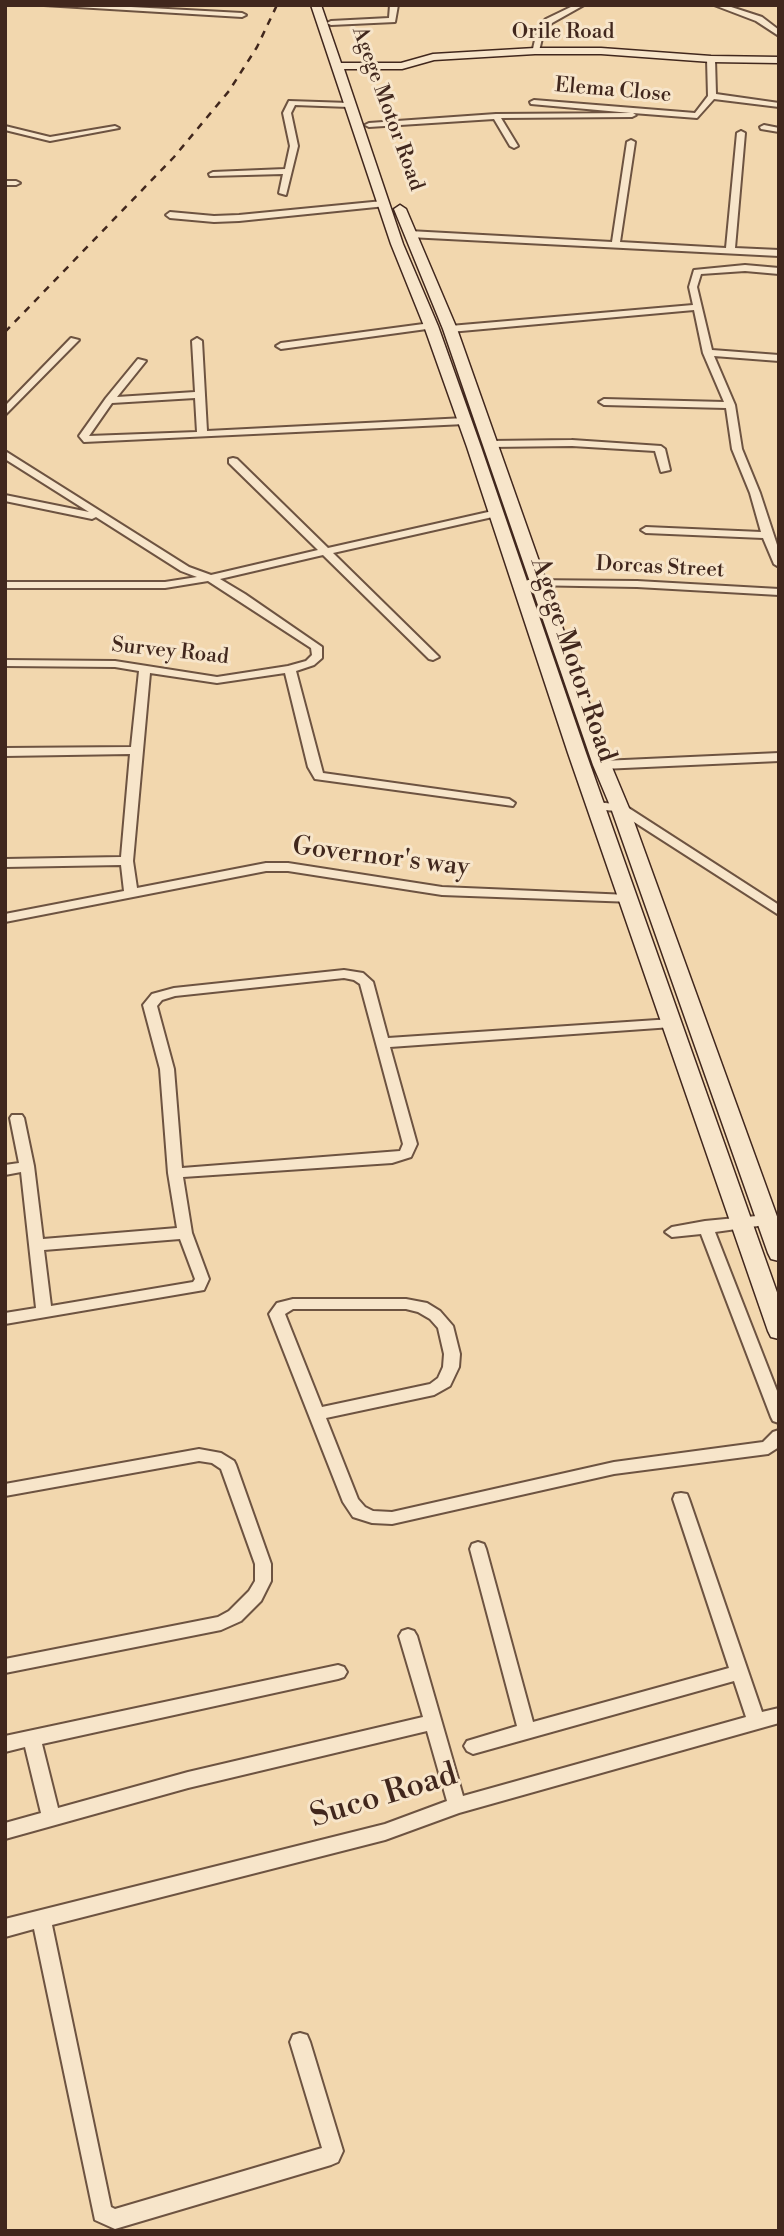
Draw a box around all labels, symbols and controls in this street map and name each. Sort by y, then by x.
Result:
street label: Orile Road [512,20,614,46]
street label: Agege Motor Road [346,23,428,195]
street label: Elema Close [554,73,672,109]
street label: Dorcas Street [595,552,725,584]
street label: Agege Motor Road [522,554,622,766]
street label: Survey Road [110,633,230,671]
street label: Governor's way [291,832,471,884]
street label: Suco Road [306,1756,462,1838]

